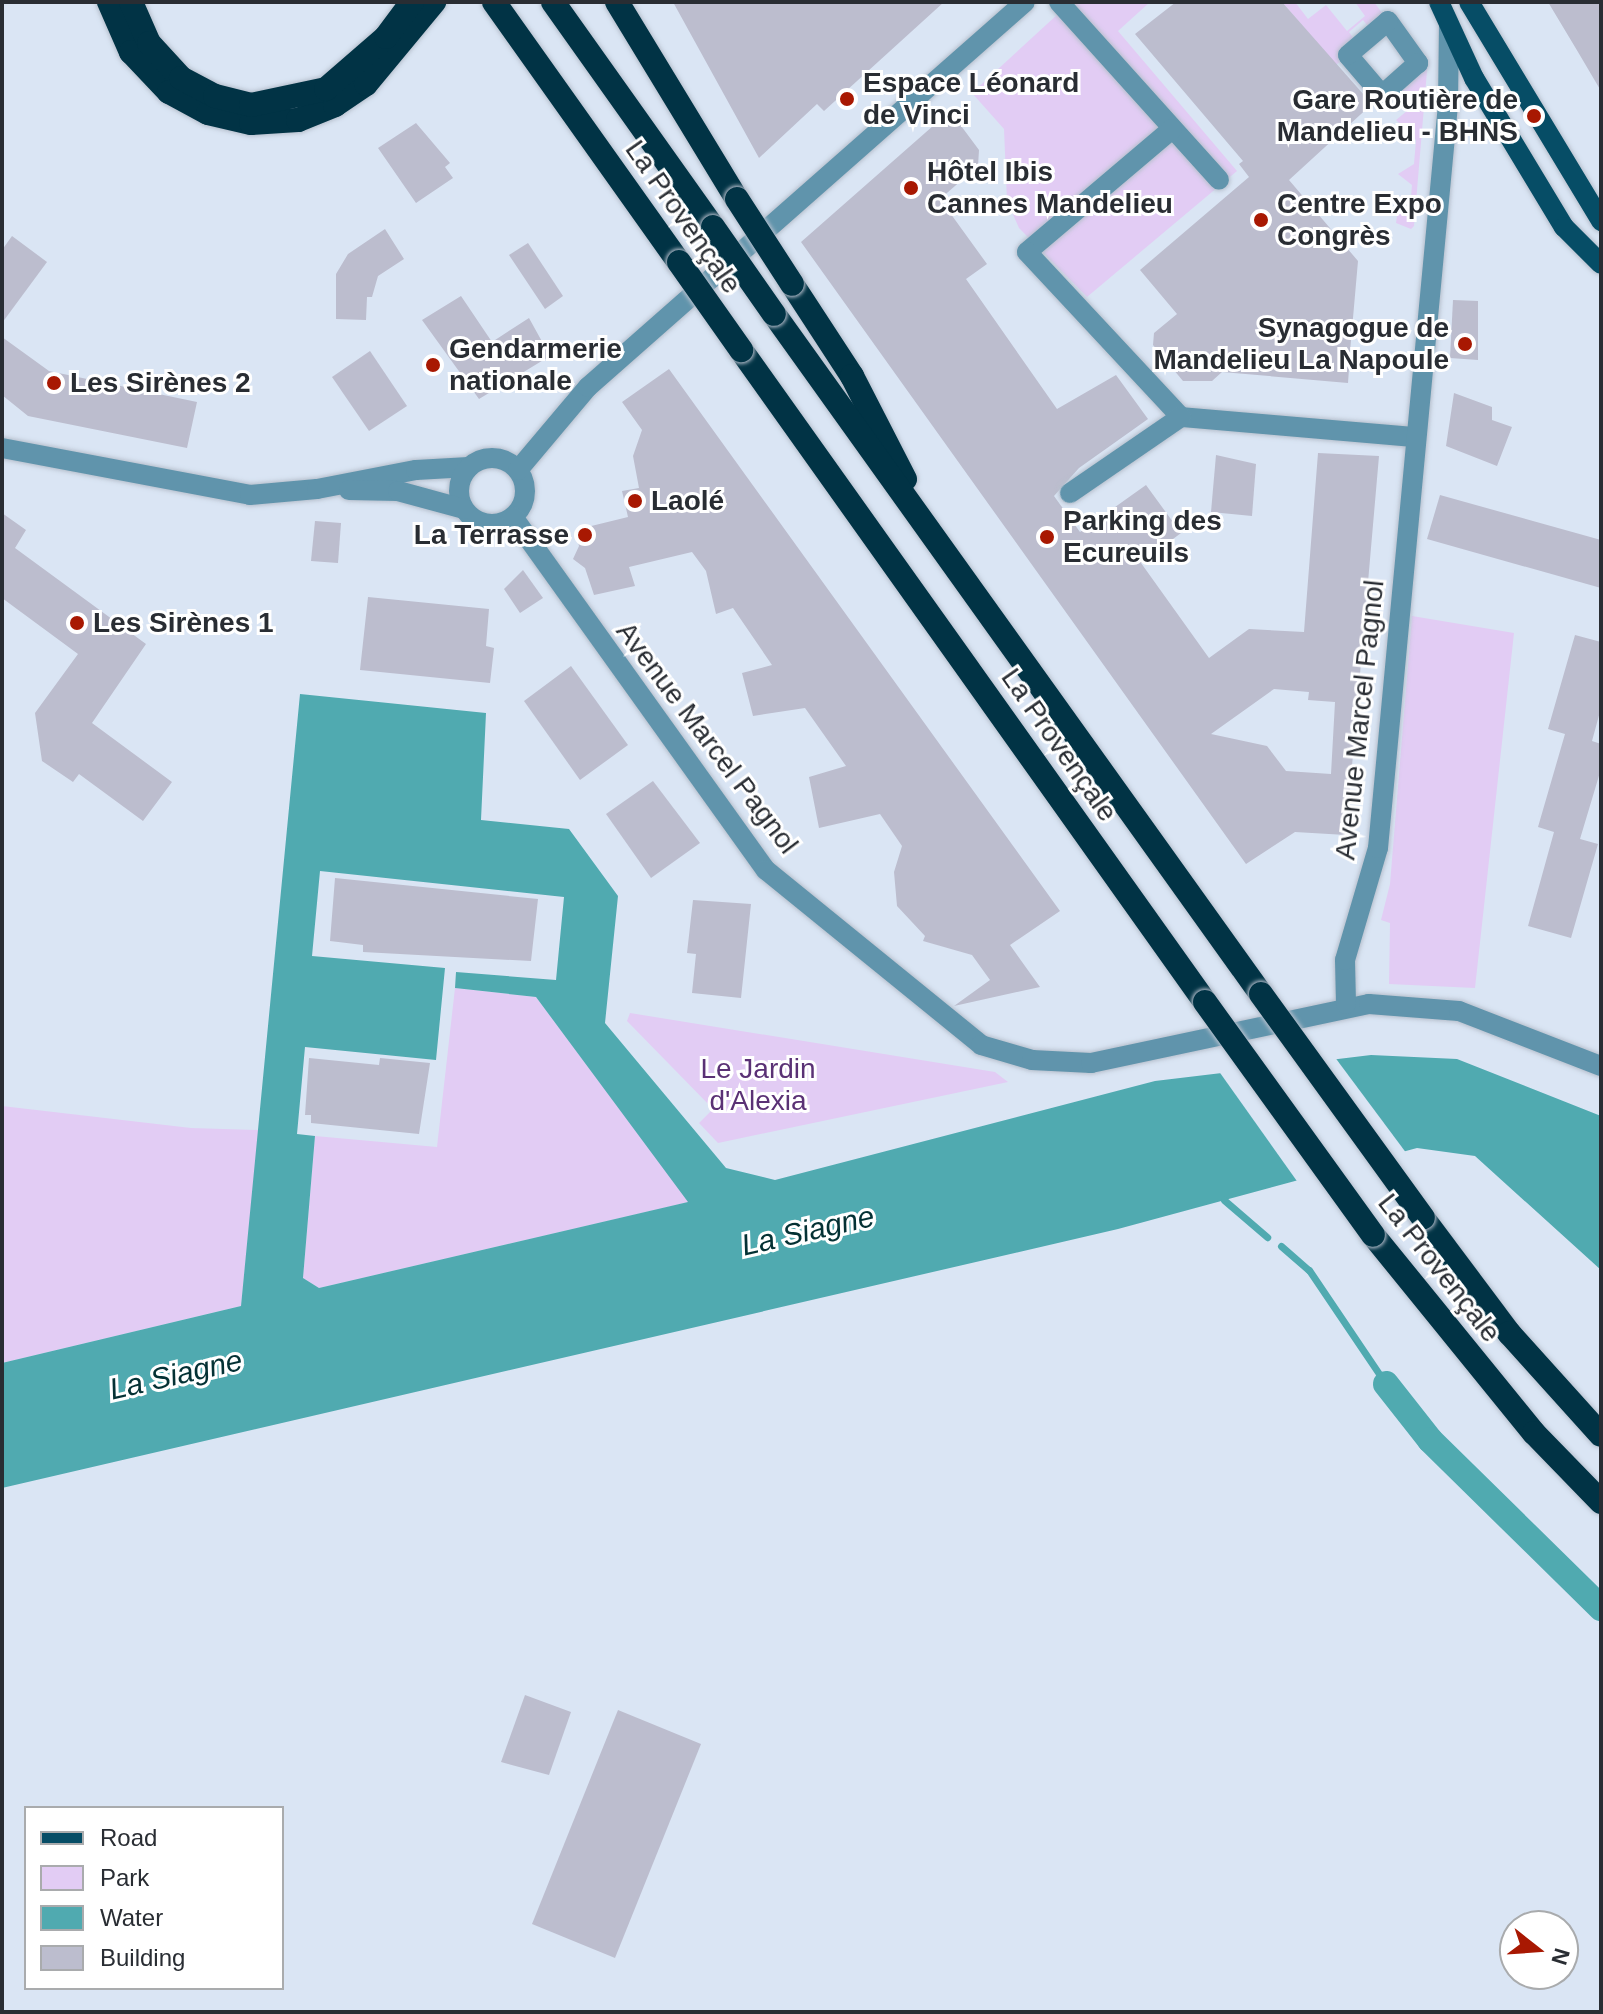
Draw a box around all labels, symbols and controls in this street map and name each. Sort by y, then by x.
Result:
place label: Espace Léonard de Vinci [863,66,1079,132]
place label: Gare Routière de Mandelieu - BHNS [1277,83,1518,149]
marker: Espace Léonard de Vinci [838,90,856,108]
marker: Gare Routière de Mandelieu - BHNS [1525,107,1543,125]
street label: La Provençale [618,134,748,300]
place label: Hôtel Ibis Cannes Mandelieu [927,155,1173,221]
marker: Hôtel Ibis Cannes Mandelieu [902,179,920,197]
place label: Centre Expo Congrès [1277,187,1442,253]
marker: Centre Expo Congrès [1252,211,1270,229]
place label: Synagogue de Mandelieu La Napoule [1153,311,1449,377]
place label: Gendarmerie nationale [449,332,622,398]
marker: Synagogue de Mandelieu La Napoule [1456,335,1474,353]
marker: Gendarmerie nationale [424,356,442,374]
place label: Les Sirènes 2 [70,366,251,400]
marker: Les Sirènes 2 [45,374,63,392]
place label: Laolé [651,484,724,518]
marker: Laolé [626,492,644,510]
place label: Parking des Ecureuils [1063,504,1222,570]
place label: La Terrasse [414,518,569,552]
marker: La Terrasse [576,526,594,544]
marker: Parking des Ecureuils [1038,528,1056,546]
street label: Avenue Marcel Pagnol [1329,578,1391,862]
place label: Les Sirènes 1 [93,606,274,640]
marker: Les Sirènes 1 [68,614,86,632]
street label: Avenue Marcel Pagnol [609,616,805,860]
street label: La Provençale [994,662,1124,828]
park label: Le Jardin d'Alexia [700,1052,816,1118]
street label: La Provençale [1371,1187,1507,1349]
water label: La Siagne [738,1198,878,1264]
water label: La Siagne [106,1342,246,1408]
legend [24,1806,284,1990]
text: Road [100,1824,157,1851]
text: Park [100,1864,149,1891]
text: Water [100,1904,163,1931]
north arrow [1499,1910,1579,1990]
text: Building [100,1944,185,1971]
text: N [1546,1945,1575,1968]

